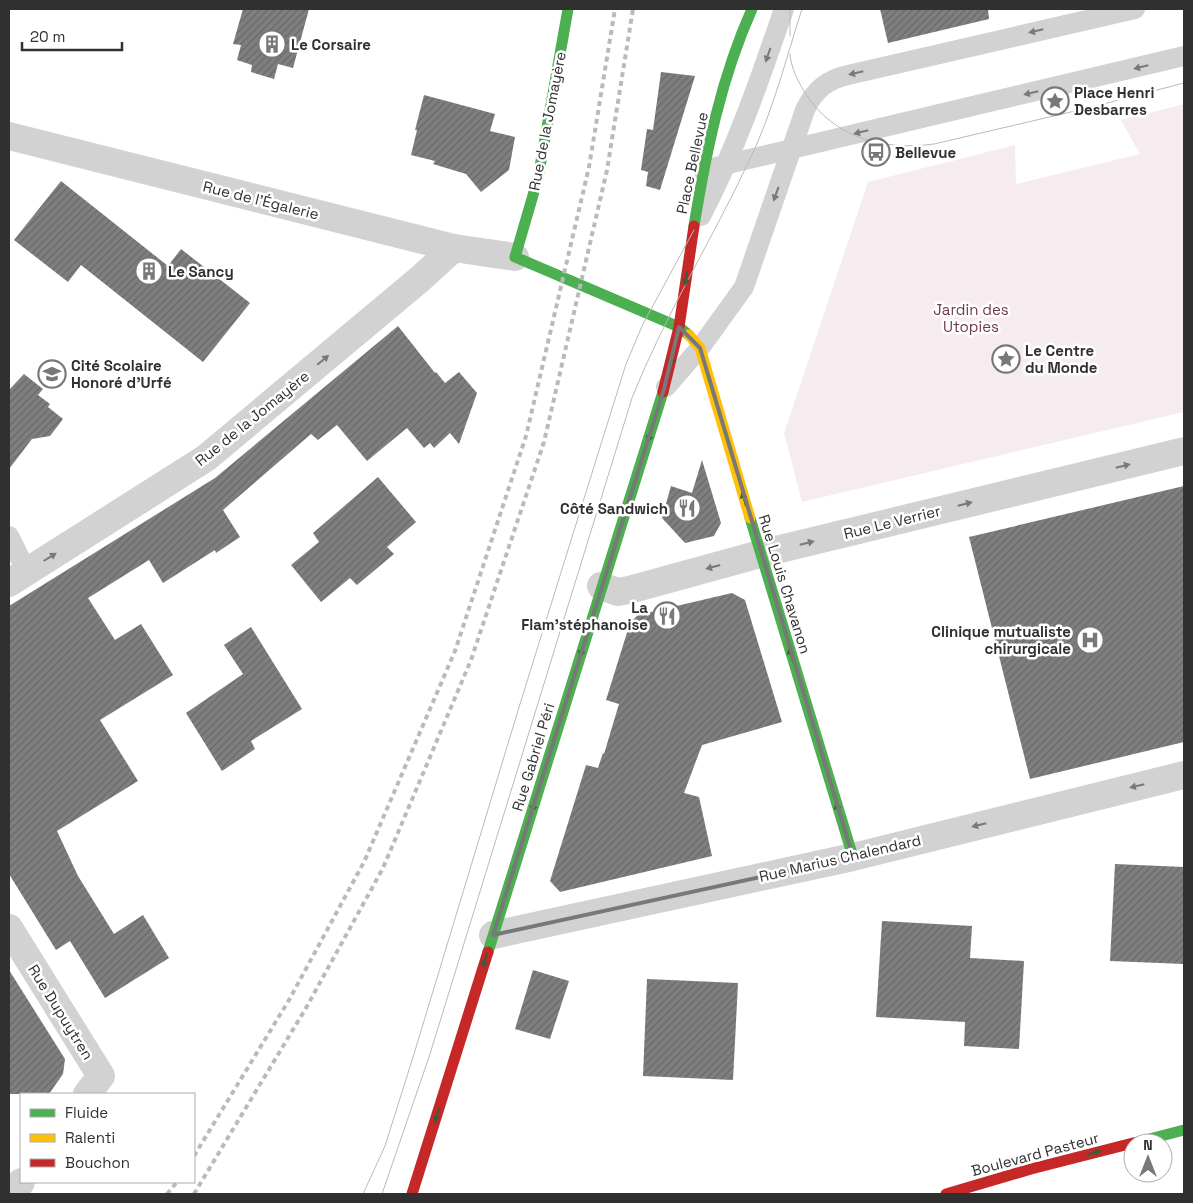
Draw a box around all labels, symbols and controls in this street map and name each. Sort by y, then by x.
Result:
scale bar [22,20,122,52]
text: 20 m [30,27,65,46]
one-way arrow [1029,27,1044,35]
building icon: Le Corsaire [257,29,287,59]
place label: Le Corsaire [291,35,371,54]
one-way arrow [764,48,772,63]
street label: Rue de la Jomayère [524,50,570,192]
one-way arrow [1134,63,1149,71]
one-way arrow [848,69,863,77]
place label: Place Henri Desbarres [1074,83,1155,119]
place icon: Place Henri Desbarres [1040,86,1070,116]
one-way arrow [1024,89,1039,97]
street label: Place Bellevue [672,110,712,216]
one-way arrow [853,128,868,136]
bus stop icon: Bellevue [861,137,891,167]
place label: Bellevue [895,143,957,162]
street label: Rue de l'Égalerie [201,176,321,224]
one-way arrow [772,187,779,202]
building icon: Le Sancy [134,256,164,286]
place label: Le Sancy [168,262,234,281]
one-way arrow [682,270,690,286]
park label: Jardin des Utopies [933,300,1009,336]
place label: Le Centre du Monde [1025,341,1098,377]
place icon: Le Centre du Monde [991,344,1021,374]
one-way arrow [668,350,676,365]
one-way arrow [317,355,329,366]
place label: Cité Scolaire Honoré d'Urfé [71,356,172,392]
school or university icon: Cité Scolaire Honoré d'Urfé [37,359,67,389]
street label: Rue de la Jomayère [191,366,313,470]
one-way arrow [645,428,653,443]
one-way arrow [1116,462,1131,470]
one-way arrow [740,492,748,507]
restaurant icon: Côté Sandwich [672,493,702,523]
place label: Côté Sandwich [560,499,668,518]
one-way arrow [958,500,973,508]
street label: Rue Le Verrier [842,501,943,543]
street label: Rue Louis Chavanon [755,512,815,656]
one-way arrow [800,539,815,547]
one-way arrow [43,552,57,562]
one-way arrow [705,563,721,571]
place label: La Flam'stéphanoise [521,598,648,634]
restaurant icon: La Flam'stéphanoise [652,601,682,631]
place label: Clinique mutualiste chirurgicale [931,622,1071,658]
hospital icon: Clinique mutualiste chirurgicale [1075,625,1105,655]
one-way arrow [577,642,585,657]
one-way arrow [786,647,794,662]
street label: Rue Gabriel Péri [507,701,559,813]
one-way arrow [1129,782,1144,790]
one-way arrow [529,798,537,813]
one-way arrow [834,803,842,818]
one-way arrow [971,821,987,829]
street label: Rue Marius Chalendard [757,830,923,886]
one-way arrow [481,953,489,968]
street label: Rue Dupuytren [24,961,98,1063]
legend [20,1093,195,1183]
text: Fluide [65,1103,108,1122]
one-way arrow [433,1108,441,1123]
text: Ralenti [65,1128,115,1147]
street label: Boulevard Pasteur [969,1128,1101,1180]
north arrow [1123,1133,1173,1183]
text: N [1143,1136,1153,1154]
one-way arrow [1087,1149,1102,1157]
text: Bouchon [65,1153,130,1172]

